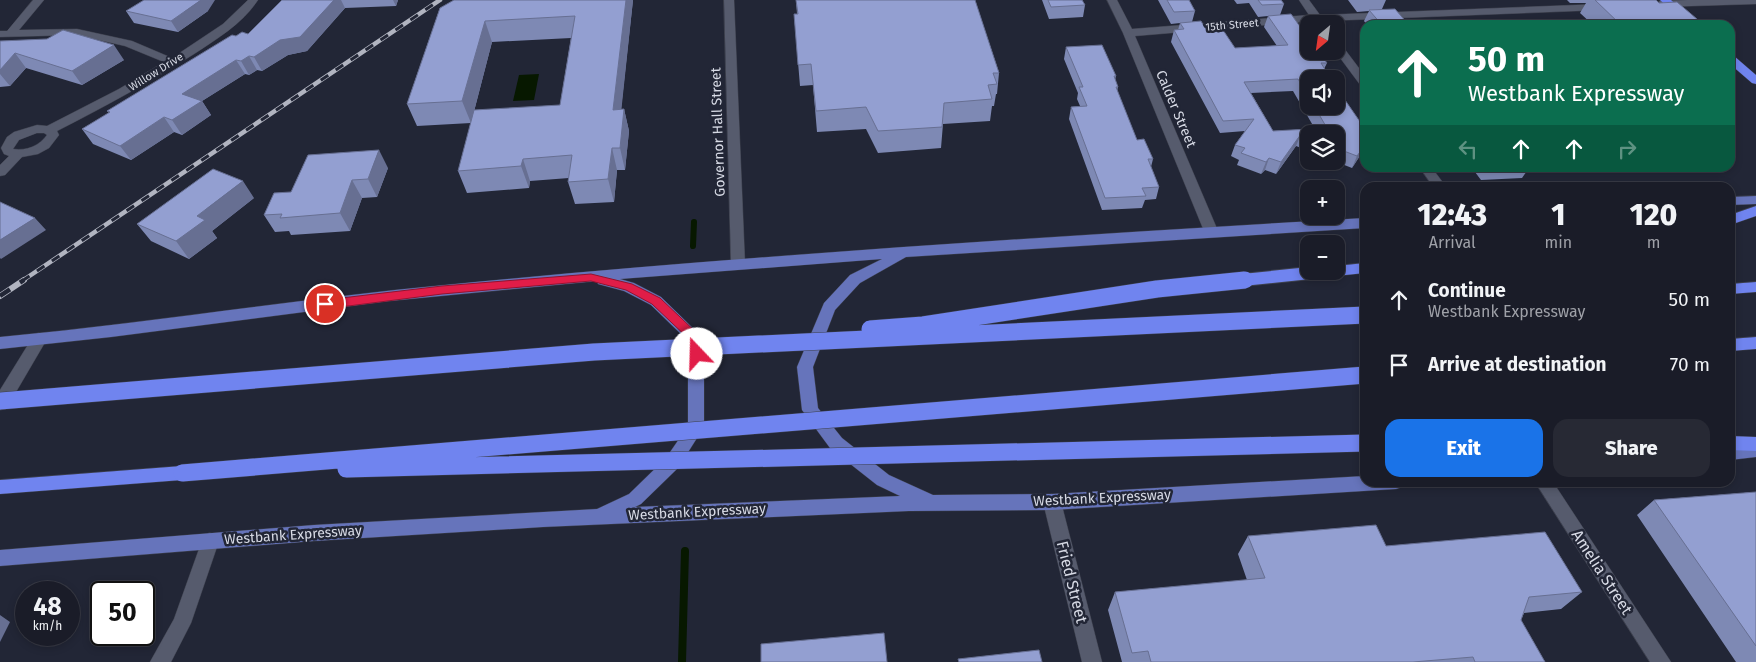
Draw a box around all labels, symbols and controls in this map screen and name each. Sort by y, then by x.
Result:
north arrow [1300,15,1345,60]
map controls [1300,15,1345,280]
street label: 15th Street [1205,16,1259,34]
text: 50 m [1468,38,1545,80]
icon: ahead [1385,40,1450,105]
street label: Willow Drive [126,50,186,94]
street label: Governor Hall Street [707,66,729,197]
street label: Calder Street [1152,68,1200,151]
button: sound [1300,70,1345,115]
text: Westbank Expressway [1468,80,1684,107]
button: layers [1300,125,1345,170]
icon: left [1454,135,1482,163]
icon: ahead [1507,135,1535,163]
icon: ahead [1560,135,1588,163]
icon: right [1613,135,1641,163]
button: + [1300,180,1345,225]
text: 12:43 [1418,197,1487,233]
text: 1 [1551,197,1565,233]
text: 120 [1630,197,1677,233]
text: Arrival [1429,233,1476,252]
text: min [1545,233,1572,252]
text: m [1647,233,1660,252]
button: − [1300,235,1345,280]
text: Continue [1428,279,1506,302]
pin [304,283,346,325]
icon: ahead [1385,286,1413,314]
text: 50 m [1669,288,1710,311]
icon: arrive [311,290,339,318]
text: Westbank Expressway [1428,302,1585,321]
position arrow [670,327,722,379]
icon: arrive [1385,351,1413,379]
text: Arrive at destination [1428,353,1607,376]
text: 70 m [1670,353,1710,376]
button: Exit [1385,419,1543,477]
button: Share [1553,419,1710,477]
street label: Westbank Expressway [1033,486,1171,510]
street label: Westbank Expressway [628,500,766,524]
street label: Westbank Expressway [224,522,362,548]
street label: Amelia Street [1568,526,1637,618]
street label: Fried Street [1053,539,1091,625]
speed limit sign: 50 [90,581,155,646]
text: 48 [33,592,62,622]
text: km/h [33,619,62,633]

